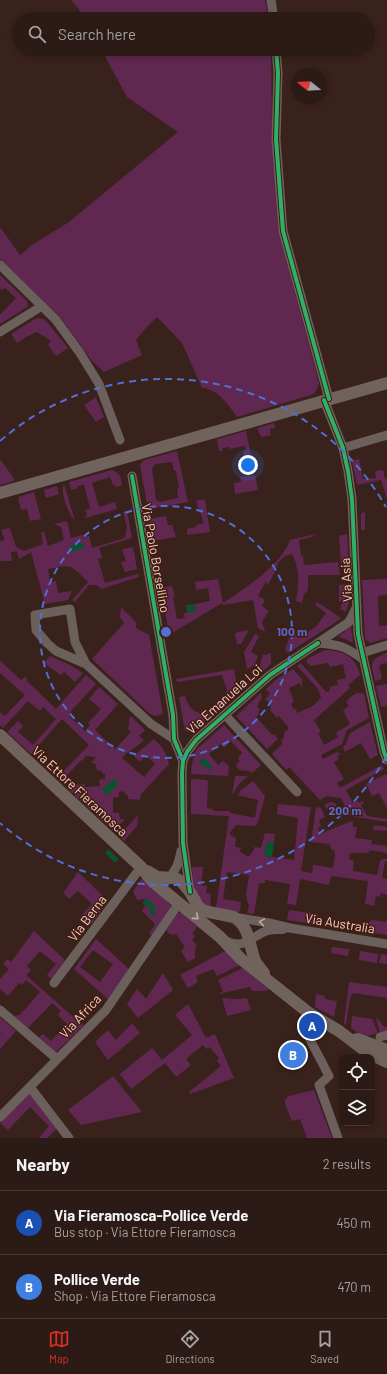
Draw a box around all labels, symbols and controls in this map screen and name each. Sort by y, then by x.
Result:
search box [12,12,375,56]
icon: search [26,23,48,45]
text: Search here [58,25,136,43]
north arrow [291,68,327,104]
your location [238,455,258,475]
street label: Via Paolo Borsellino [139,502,173,614]
street label: Via Asia [337,557,355,603]
text: 100 m [277,624,307,638]
centre of rings [159,625,173,639]
street label: Via Emanuela Loi [183,661,265,737]
street label: Via Ettore Fieramosca [29,743,131,839]
text: 200 m [329,803,361,817]
street label: Via Berna [64,892,110,944]
street label: Via Australia [304,910,376,936]
one-way arrow [191,913,199,920]
one-way arrow [259,918,265,927]
street label: Via Africa [56,991,104,1041]
pin: A [299,1011,325,1041]
pin: B [280,1040,306,1070]
map controls [339,1054,375,1126]
button: locate [339,1054,375,1090]
button: layers [339,1090,375,1126]
text: Nearby [16,1154,70,1174]
text: 2 results [323,1156,371,1172]
text: Via Fieramosca-Pollice Verde [54,1206,249,1224]
text: A [25,1215,33,1231]
text: 450 m [336,1215,371,1231]
text: Bus stop · Via Ettore Fieramosca [54,1224,236,1240]
text: Pollice Verde [54,1270,140,1288]
text: B [25,1279,33,1295]
text: 470 m [337,1279,371,1295]
text: Shop · Via Ettore Fieramosca [54,1288,216,1304]
tab: Map [48,1328,70,1365]
tab: Directions [165,1328,215,1365]
tab: Saved [310,1328,339,1365]

